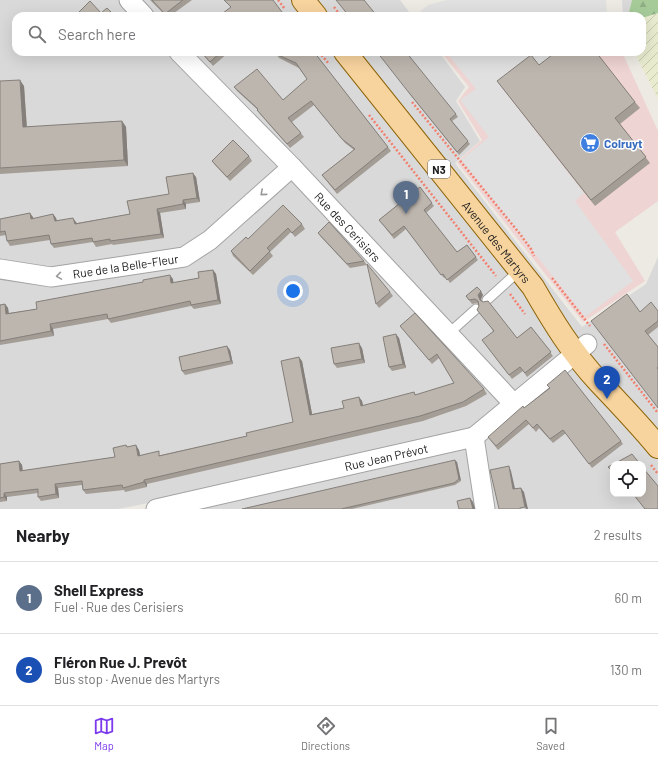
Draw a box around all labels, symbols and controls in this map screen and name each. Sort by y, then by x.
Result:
search box [12,12,646,56]
icon: search [26,23,48,45]
text: Search here [58,25,136,43]
supermarket icon: Colruyt [579,132,601,154]
place label: Colruyt [604,136,643,150]
road number: N3 [428,160,450,178]
pin: 1 [393,181,419,214]
one-way arrow [260,189,267,196]
street label: Rue des Cerisiers [312,189,384,265]
street label: Avenue des Martyrs [460,198,534,286]
street label: Rue de la Belle-Fleur [72,251,180,281]
one-way arrow [56,271,62,280]
your location [283,281,303,301]
pin: 2 [594,366,620,399]
street label: Rue Jean Prévot [343,441,429,473]
map controls [610,461,646,497]
button: locate [610,461,646,497]
text: Nearby [16,525,70,545]
text: 2 results [594,527,642,543]
text: Shell Express [54,581,144,599]
text: 1 [27,590,31,606]
text: 60 m [615,590,642,606]
text: Fuel · Rue des Cerisiers [54,599,184,615]
text: Fléron Rue J. Prevôt [54,653,187,671]
text: 2 [25,662,33,678]
text: 130 m [610,662,642,678]
text: Bus stop · Avenue des Martyrs [54,671,220,687]
tab: Map [93,715,115,752]
tab: Directions [301,715,350,752]
tab: Saved [536,715,565,752]

